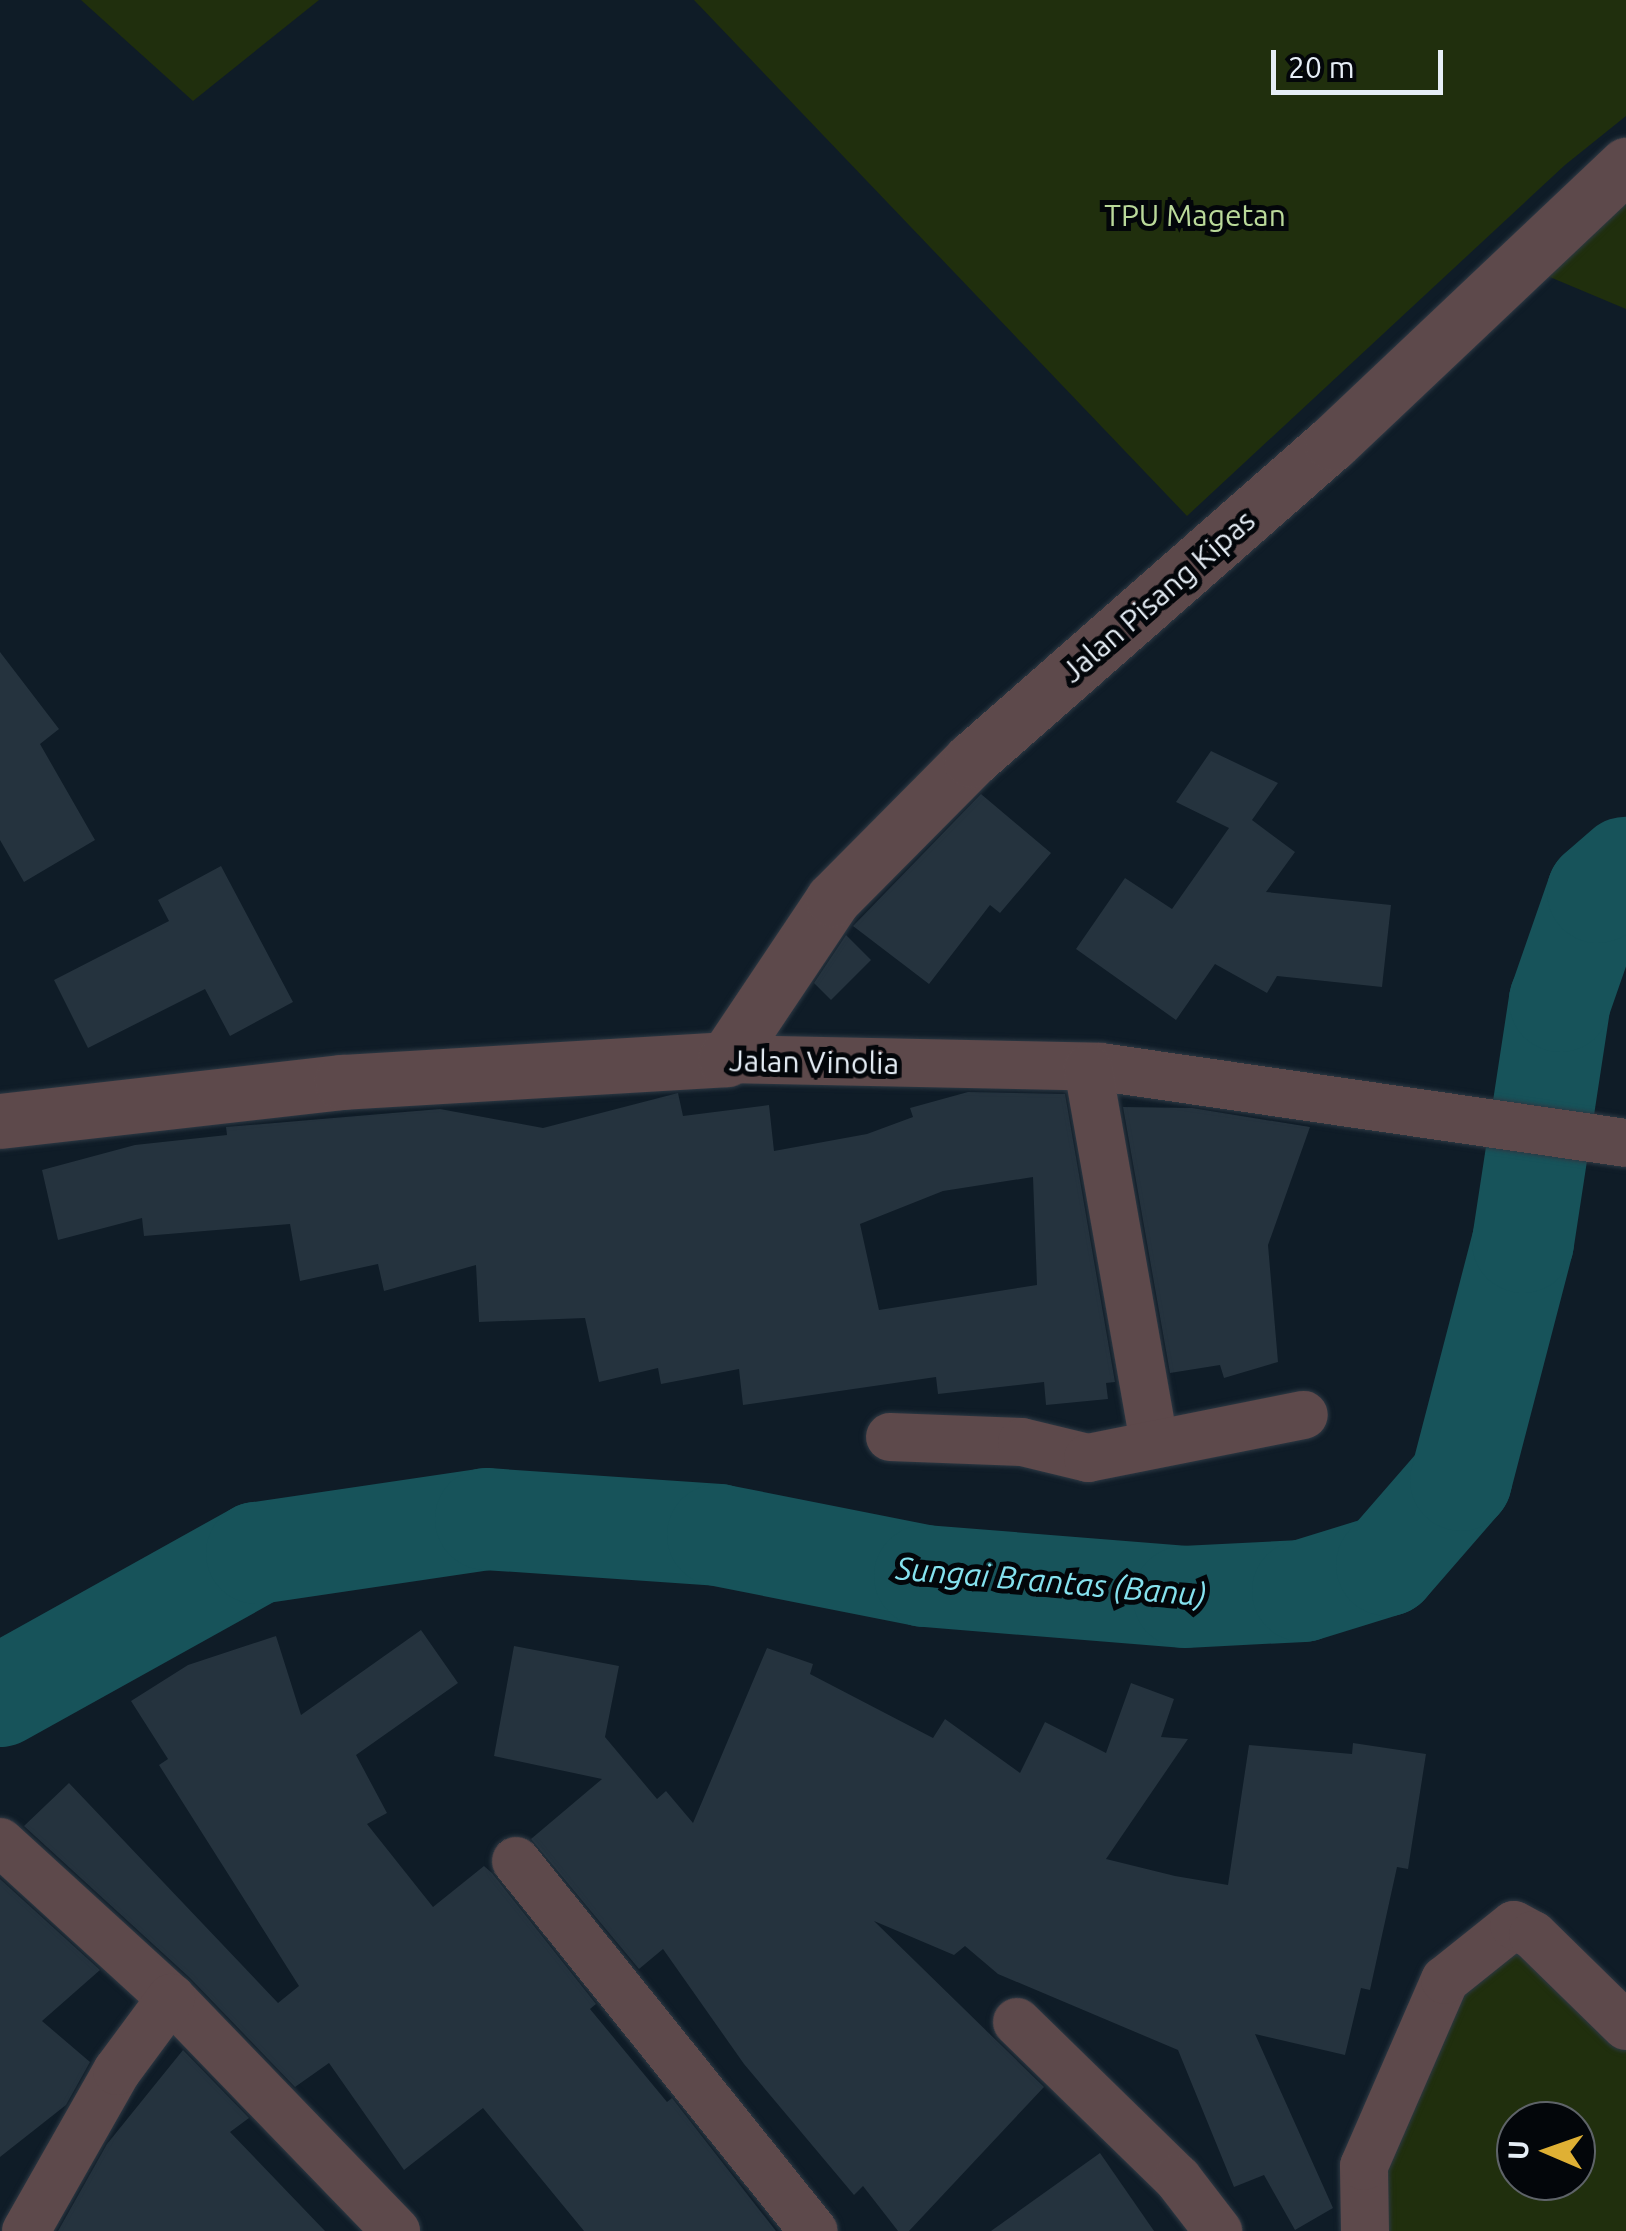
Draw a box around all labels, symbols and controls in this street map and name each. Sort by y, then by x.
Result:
scale bar [1276,30,1448,92]
text: 20 m [1288,50,1355,84]
park label: TPU Magetan [1104,197,1286,233]
street label: Jalan Pisang Kipas [1054,502,1262,690]
street label: Jalan Vinolia [729,1043,899,1081]
water label: Sungai Brantas (Banu) [894,1548,1208,1614]
north arrow [1496,2101,1596,2201]
text: U [1502,2140,1533,2160]

